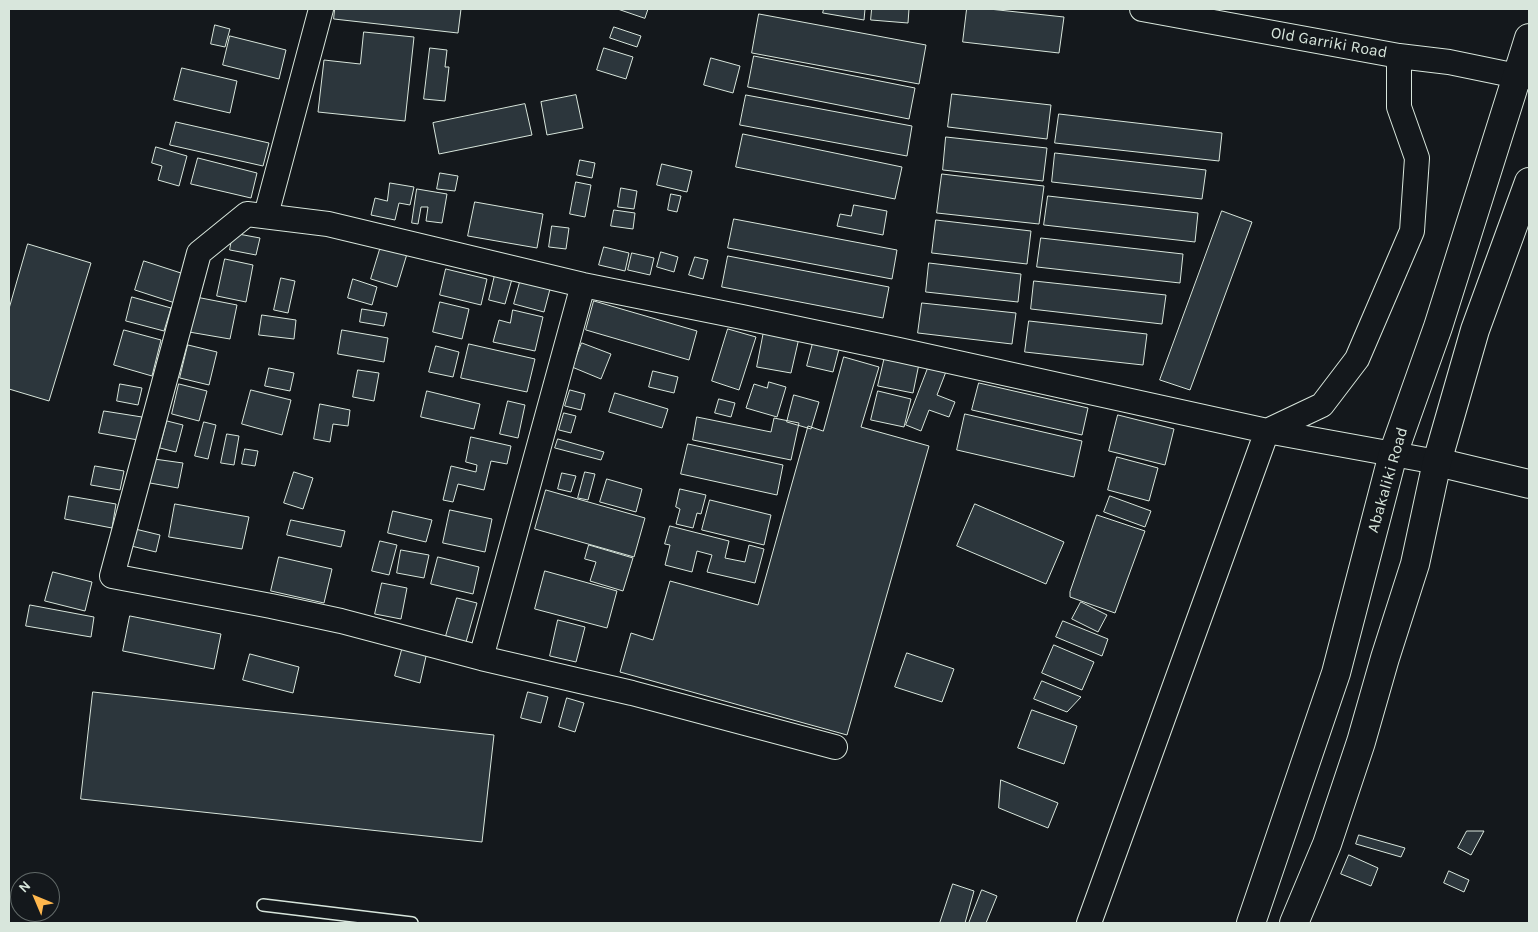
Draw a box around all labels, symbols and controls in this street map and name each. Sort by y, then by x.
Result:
street label: Old Garriki Road [1269,23,1389,63]
street label: Abakaliki Road [1364,425,1412,535]
north arrow [10,872,60,922]
text: N [15,877,34,896]

